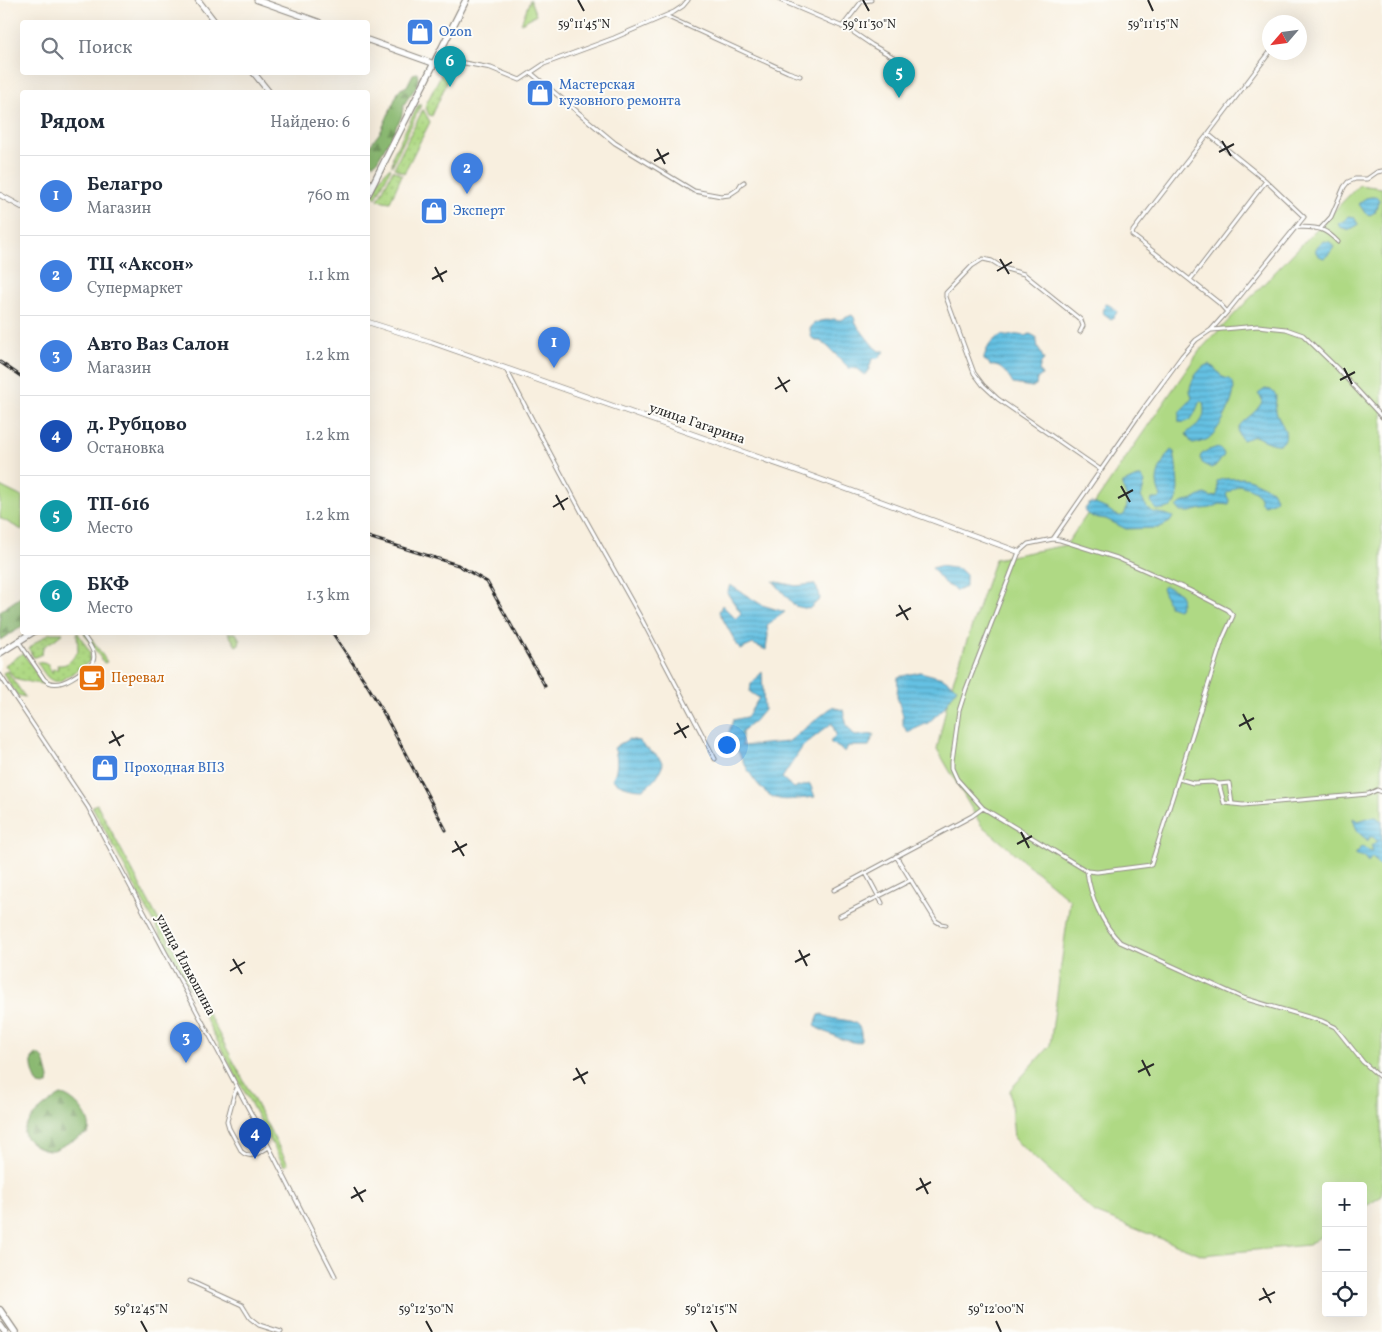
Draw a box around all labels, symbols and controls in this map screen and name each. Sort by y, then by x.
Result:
north arrow [1262,15,1307,60]
shop icon: Ozon [405,17,435,47]
text: 59°11'45"N [558,17,610,33]
text: 59°11'30"N [842,17,896,33]
text: 59°11'15"N [1127,17,1179,33]
search box [20,20,370,75]
place label: Ozon [439,23,472,42]
icon: search [38,34,66,62]
text: Поиск [78,35,132,61]
pin: 6 [434,46,466,87]
pin: 5 [883,57,915,98]
place label: Мастерская кузовного ремонта [559,76,681,111]
shop icon: Мастерская кузовного ремонта [525,78,555,108]
text: Рядом [40,108,105,137]
text: Найдено: 6 [270,112,350,134]
pin: 2 [451,153,483,194]
text: Белагро [87,172,163,198]
text: 1 [53,185,59,207]
text: 760 m [307,185,350,207]
shop icon: Эксперт [419,196,449,226]
text: Магазин [87,198,151,220]
place label: Эксперт [453,202,505,221]
text: ТЦ «Аксон» [87,252,194,278]
text: 2 [52,265,60,287]
text: 1.1 km [308,265,350,287]
text: Супермаркет [87,278,183,300]
pin: 1 [538,327,570,368]
text: Авто Ваз Салон [87,332,229,358]
text: 3 [52,345,60,367]
text: 1.2 km [305,345,350,367]
text: Магазин [87,358,151,380]
street label: улица Гагарина [646,399,748,449]
text: д. Рубцово [87,412,187,438]
text: 4 [51,425,61,447]
text: 1.2 km [305,425,350,447]
text: Остановка [87,438,165,460]
text: ТП-616 [87,492,150,518]
text: 5 [52,505,60,527]
text: 1.2 km [305,505,350,527]
text: Место [87,518,133,540]
text: БКФ [87,572,129,598]
text: 6 [52,585,60,607]
text: 1.3 km [306,585,350,607]
text: Место [87,598,133,620]
cafe icon: Перевал [77,663,107,693]
place label: Перевал [111,669,165,688]
your location [714,732,740,758]
shop icon: Проходная ВПЗ [90,753,120,783]
place label: Проходная ВПЗ [124,759,225,778]
street label: улица Ильюшина [150,911,220,1019]
pin: 3 [170,1022,202,1063]
pin: 4 [239,1118,271,1159]
map controls [1322,1182,1367,1317]
button: + [1322,1182,1367,1227]
button: − [1322,1227,1367,1272]
button: locate [1322,1272,1367,1317]
text: 59°12'45"N [114,1302,168,1318]
text: 59°12'30"N [398,1302,454,1318]
text: 59°12'15"N [685,1302,737,1318]
text: 59°12'00"N [968,1302,1024,1318]

